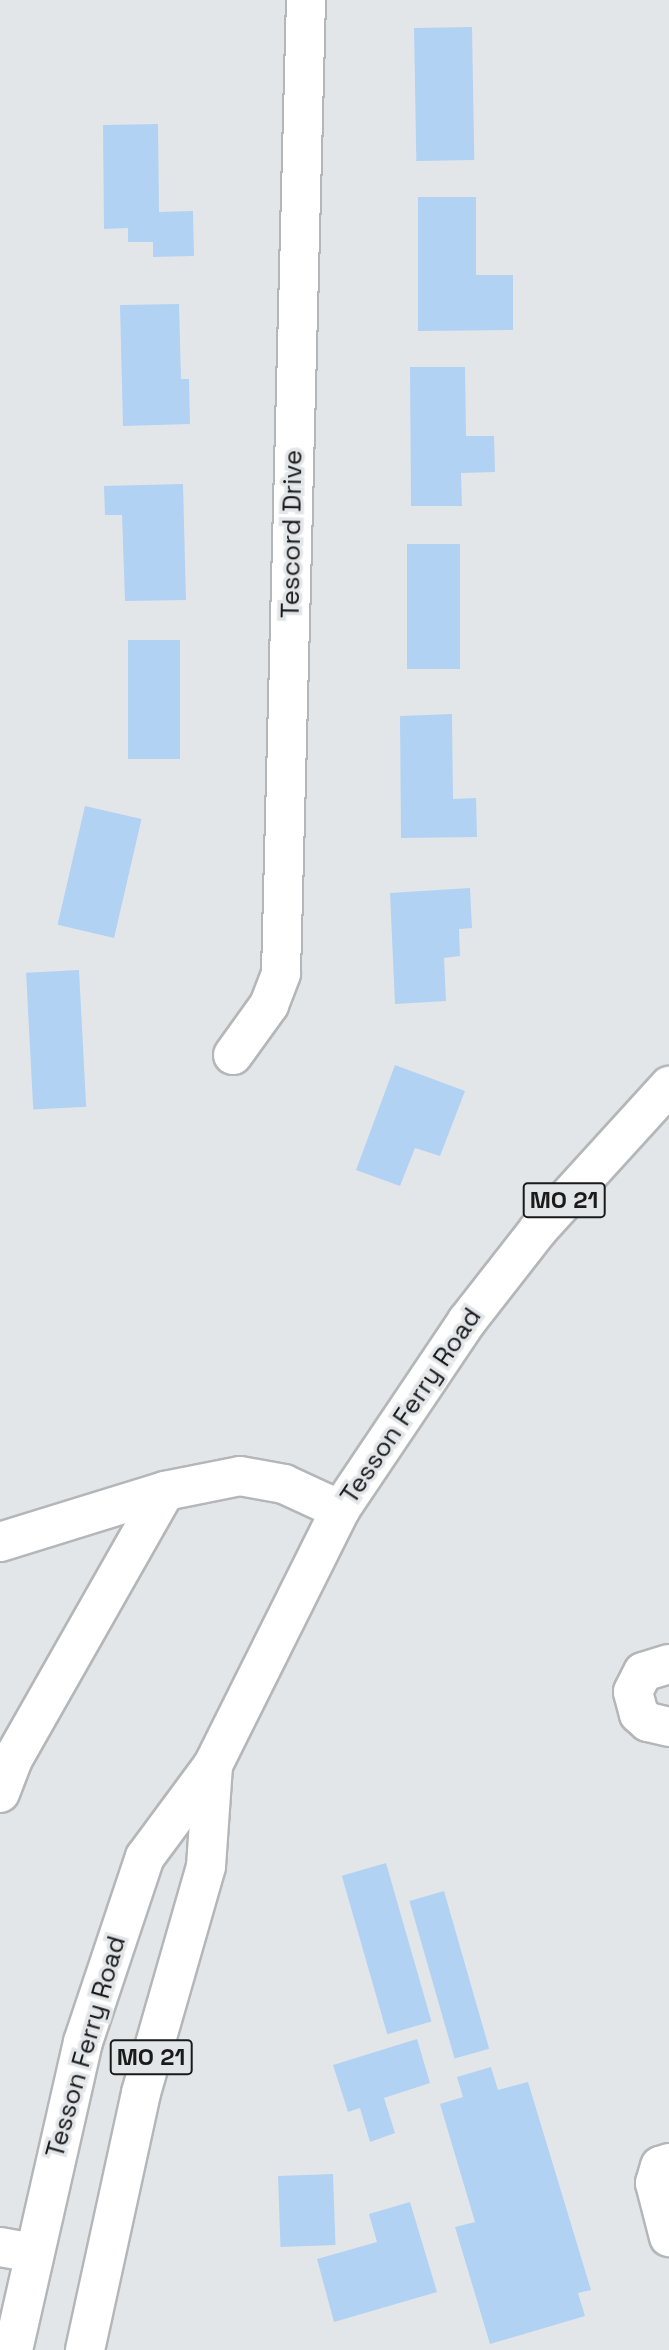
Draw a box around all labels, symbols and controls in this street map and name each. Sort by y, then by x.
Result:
street label: Tescord Drive [275,450,309,618]
road number: MO 21 [522,1180,606,1220]
street label: Tesson Ferry Road [334,1302,488,1510]
street label: Tesson Ferry Road [39,1932,133,2162]
road number: MO 21 [109,2036,193,2078]

